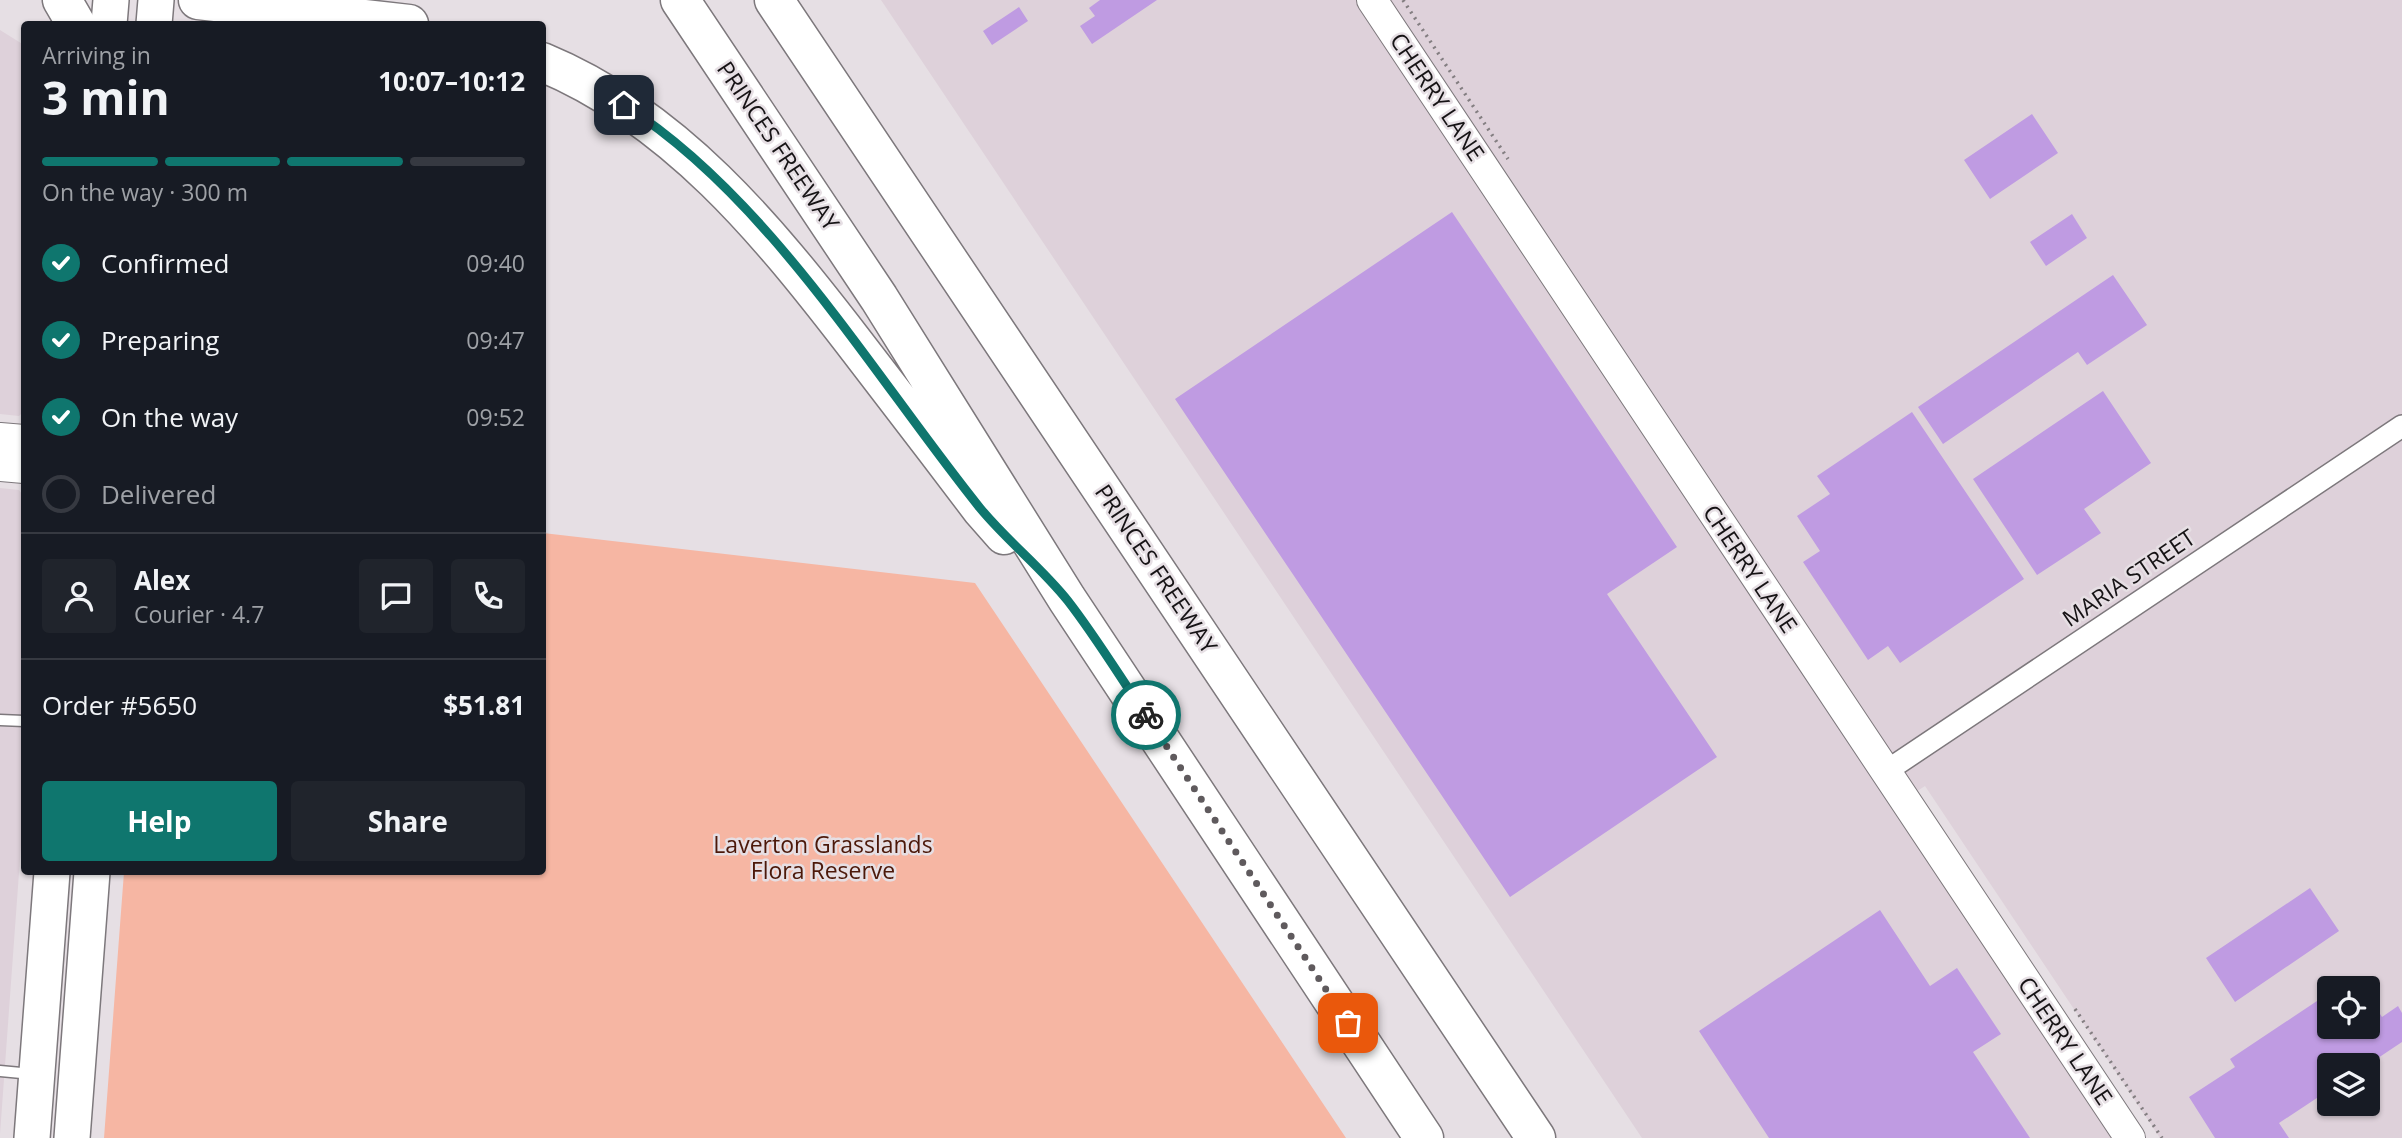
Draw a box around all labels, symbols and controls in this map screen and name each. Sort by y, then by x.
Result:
street label: CHERRY LANE [1383,26,1493,167]
text: Arriving in [42,39,151,71]
street label: PRINCES FREEWAY [710,54,847,237]
text: 10:07–10:12 [378,63,525,99]
text: 3 min [42,66,170,128]
pin [594,75,654,135]
icon: home [605,86,643,124]
text: On the way · 300 m [42,176,248,208]
icon: check [42,244,80,282]
text: Confirmed [101,245,229,281]
text: 09:40 [466,247,525,279]
icon: check [42,321,80,359]
text: Preparing [101,322,219,358]
text: 09:47 [466,324,525,356]
icon: check [42,398,80,436]
text: On the way [101,399,238,435]
text: 09:52 [466,401,525,433]
text: Delivered [101,476,216,512]
street label: PRINCES FREEWAY [1088,477,1225,660]
street label: CHERRY LANE [1696,498,1806,639]
street label: MARIA STREET [2056,521,2202,634]
button: person [42,559,116,633]
button: chat [359,559,433,633]
button: phone [451,559,525,633]
text: Alex [134,562,190,598]
text: Courier · 4.7 [134,598,264,630]
courier [1111,680,1181,750]
text: Order #5650 [42,687,197,723]
text: $51.81 [443,687,525,723]
icon: bike [1127,696,1165,734]
button: Help [42,781,277,861]
button: Share [291,781,525,861]
park label: Laverton Grasslands Flora Reserve [713,828,933,886]
street label: CHERRY LANE [2011,970,2121,1111]
map controls [2317,976,2380,1116]
button: locate [2317,976,2380,1039]
pin [1318,993,1378,1053]
icon: bag [1329,1004,1367,1042]
button: layers [2317,1053,2380,1116]

